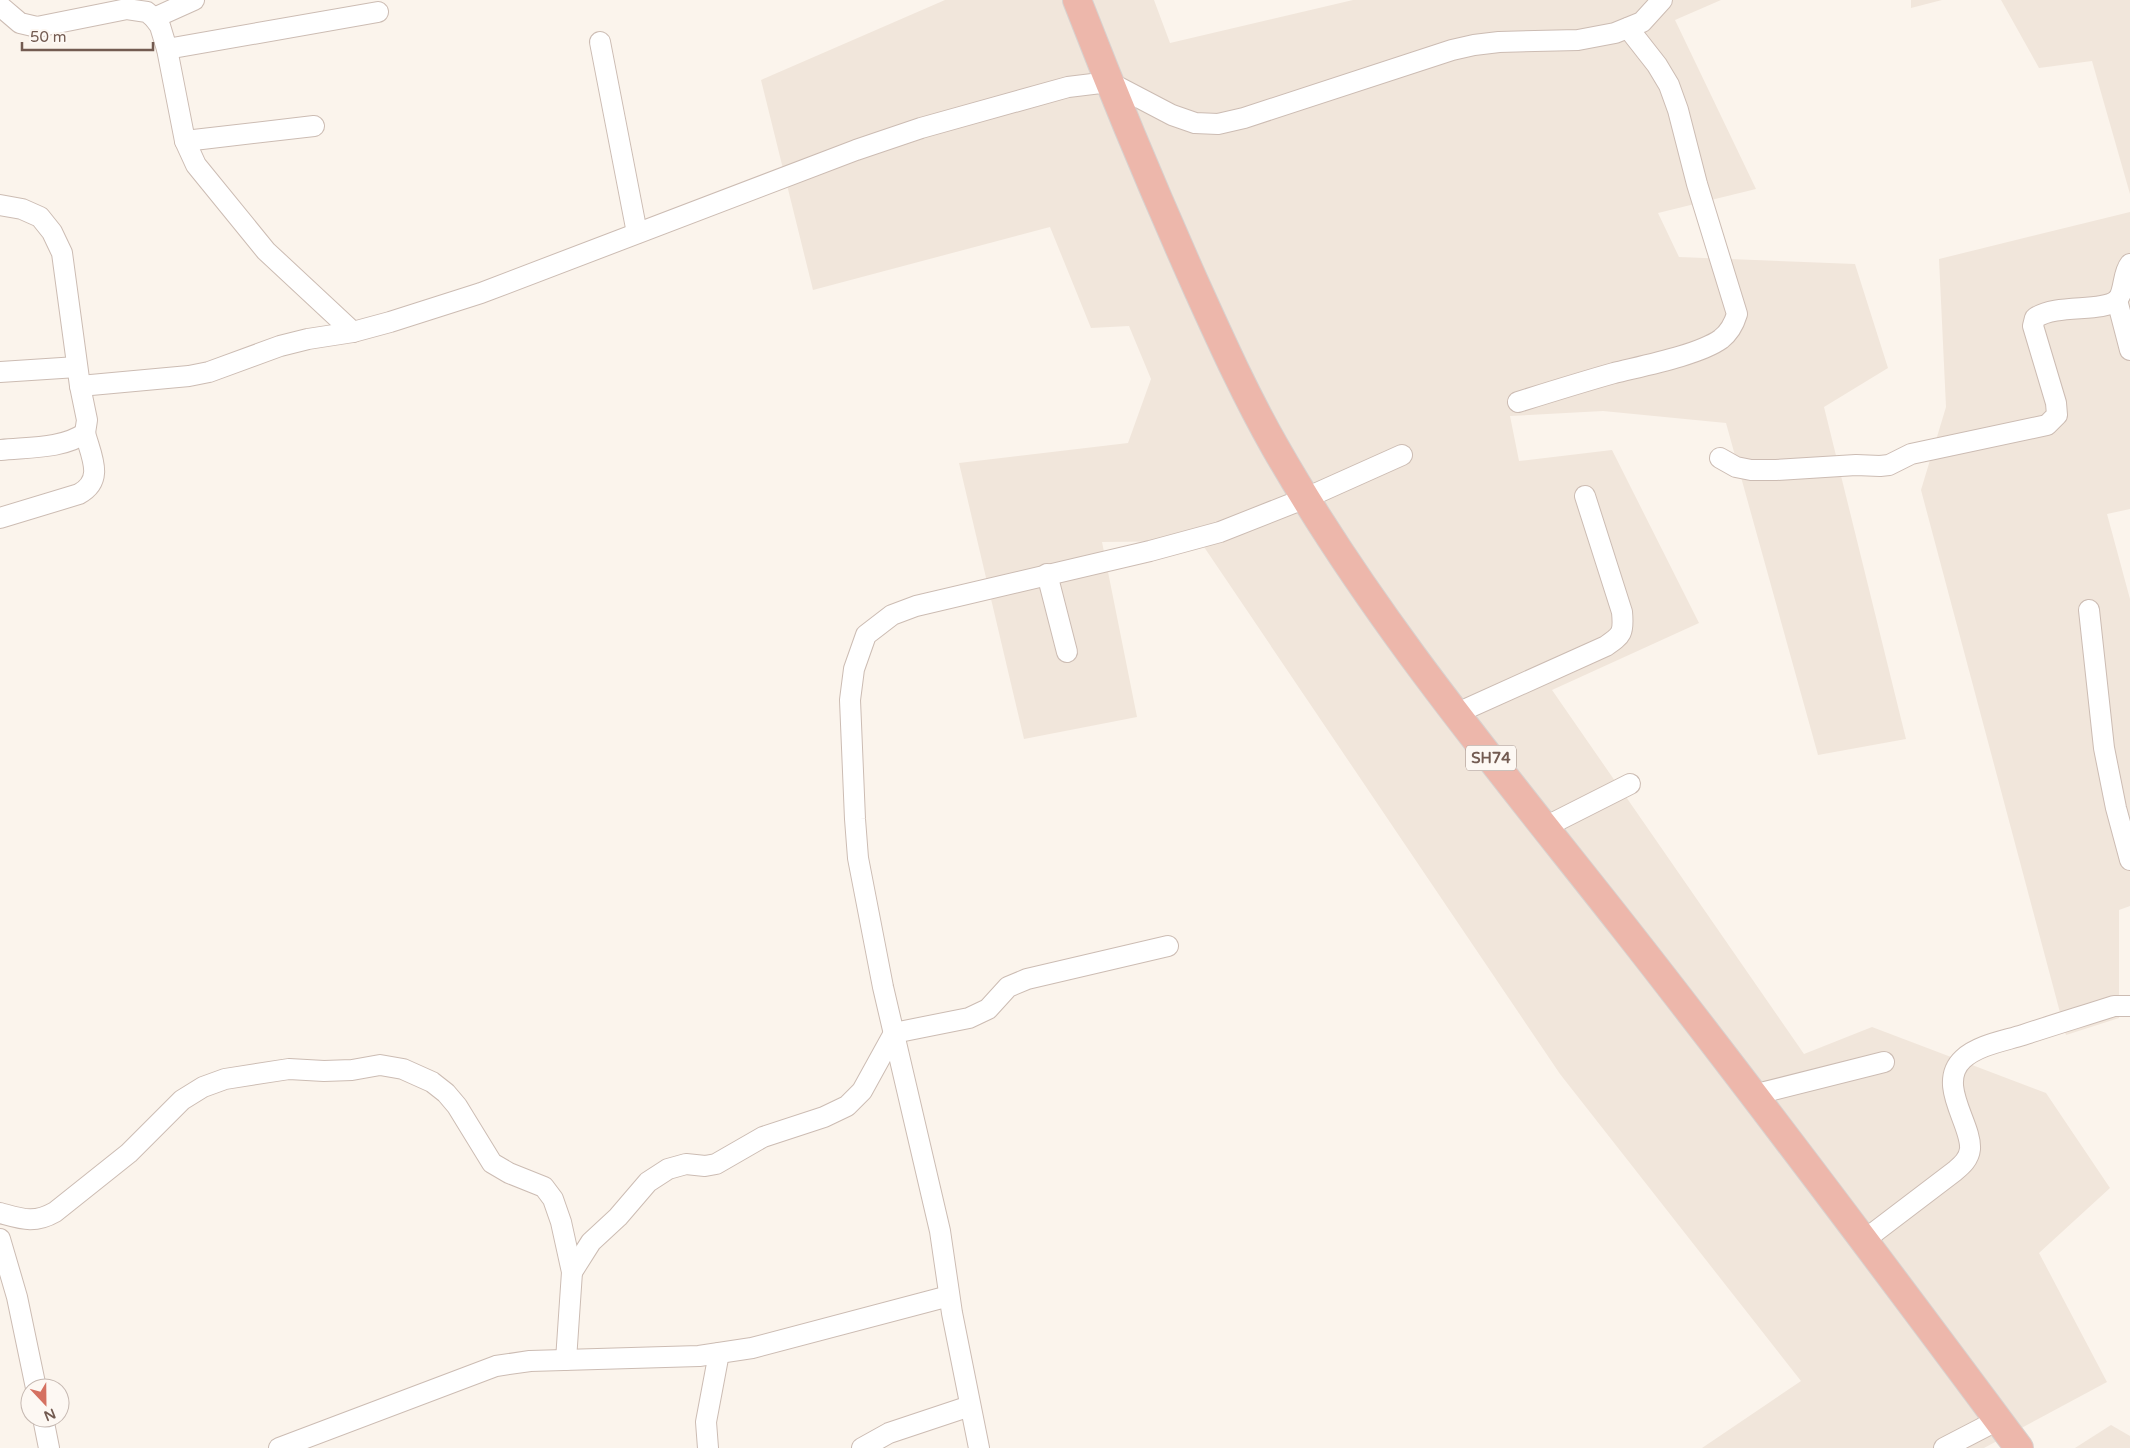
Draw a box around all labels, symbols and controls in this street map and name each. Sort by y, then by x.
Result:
scale bar [22,20,154,52]
text: 50 m [30,28,67,46]
road number: SH74 [1466,746,1516,770]
north arrow [20,1378,70,1428]
text: N [41,1405,58,1425]

